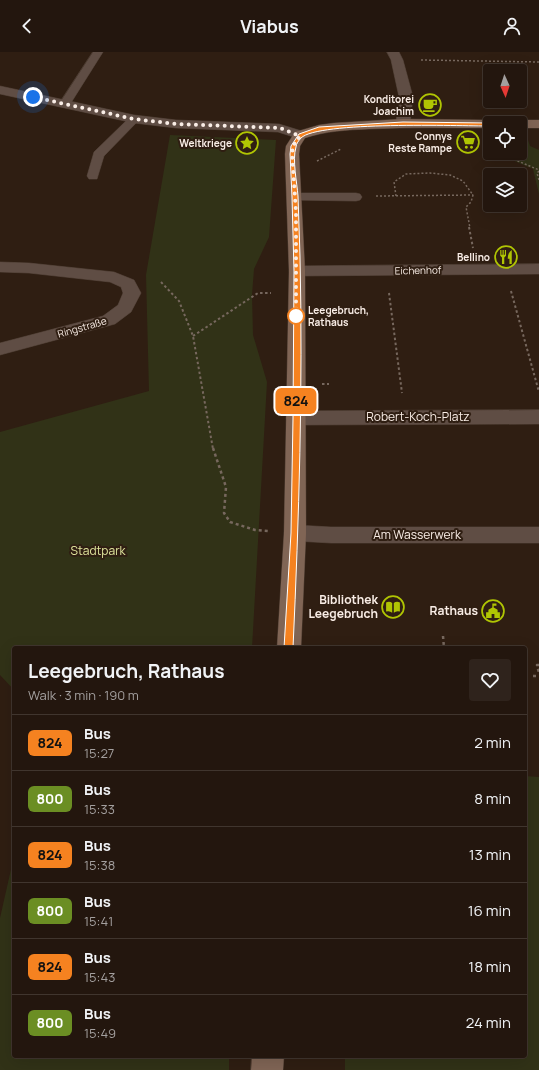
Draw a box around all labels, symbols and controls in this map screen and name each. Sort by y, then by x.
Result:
text: Viabus [240,14,299,38]
icon: back [16,15,38,37]
icon: person [501,15,523,37]
north arrow [483,64,527,108]
map controls [483,64,527,212]
your location [23,87,43,107]
place label: Konditorei Joachim [364,92,414,118]
cafe icon: Konditorei Joachim [417,92,443,118]
button: locate [483,116,527,160]
place label: Connys Reste Rampe [388,129,453,155]
supermarket icon: Connys Reste Rampe [455,129,481,155]
place icon: Weltkriege [234,130,260,156]
place label: Weltkriege [179,136,232,150]
button: layers [483,168,527,212]
restaurant icon: Bellino [493,244,519,270]
place label: Bellino [457,250,490,264]
street label: Eichenhof [395,263,442,277]
place label: Leegebruch, Rathaus [308,303,369,329]
marker: Leegebruch, Rathaus [287,307,305,325]
street label: Ringstraße [56,313,108,341]
line badge: 824 [273,388,319,414]
text: 824 [283,391,309,410]
street label: Robert-Koch-Platz [366,408,470,425]
street label: Am Wasserwerk [373,526,462,543]
park label: Stadtpark [71,542,126,559]
place label: Bibliothek Leegebruch [308,591,379,622]
library icon: Bibliothek Leegebruch [380,594,406,620]
public building icon: Rathaus [480,598,506,624]
place label: Rathaus [430,602,478,619]
text: Leegebruch, Rathaus [28,658,224,684]
button: heart [469,659,511,701]
text: Walk · 3 min · 190 m [28,686,139,704]
text: Bus [84,723,111,744]
text: 2 min [474,732,511,753]
text: 824 [37,733,63,752]
text: 15:27 [84,744,114,762]
text: Bus [84,779,111,800]
text: 8 min [474,788,511,809]
text: 800 [37,789,64,808]
text: 15:33 [84,800,115,818]
text: Bus [84,835,111,856]
text: 13 min [469,844,511,865]
text: 824 [37,845,63,864]
text: 15:38 [84,856,115,874]
text: Bus [84,891,111,912]
text: 16 min [468,900,511,921]
text: 800 [37,901,64,920]
text: 15:41 [84,912,113,930]
text: Bus [84,947,111,968]
text: 18 min [468,956,511,977]
text: 824 [37,957,63,976]
text: 15:43 [84,968,115,986]
text: Bus [84,1003,111,1024]
text: 24 min [466,1012,511,1033]
text: 800 [37,1013,64,1032]
text: 15:49 [84,1024,116,1042]

